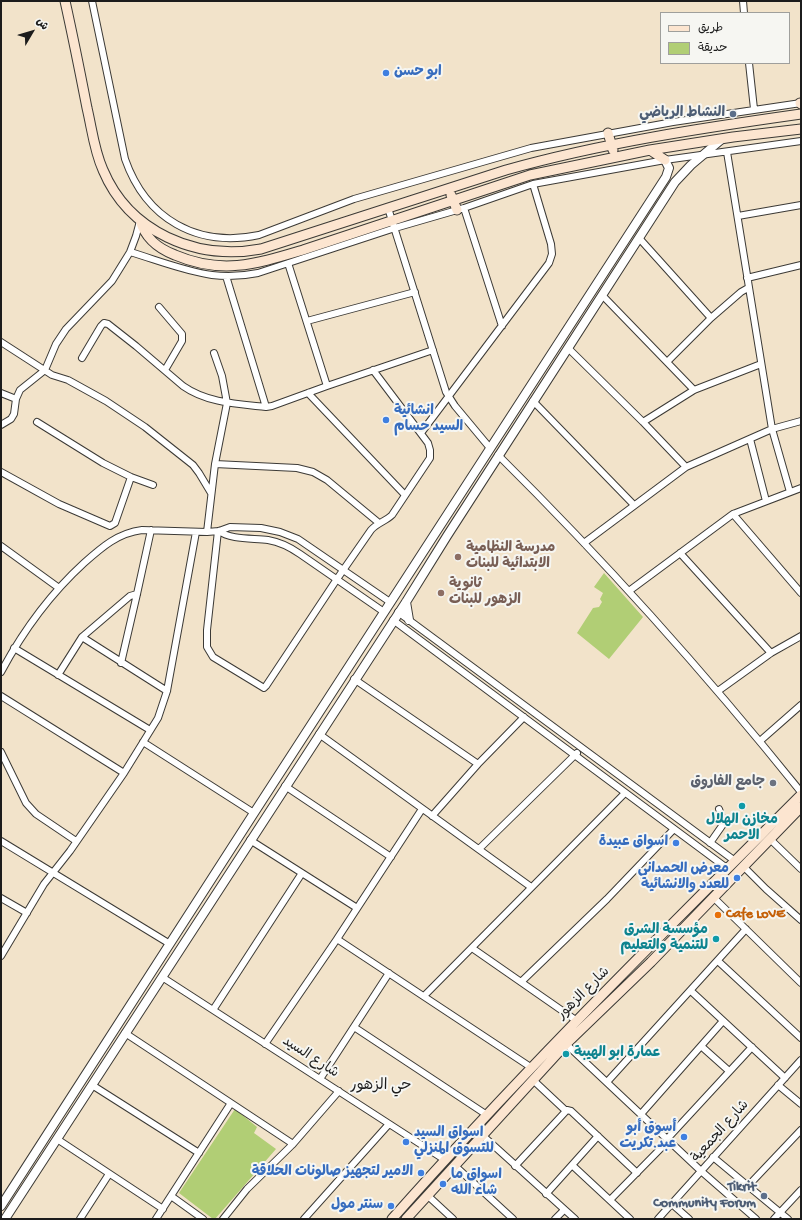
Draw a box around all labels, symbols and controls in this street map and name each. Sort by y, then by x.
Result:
north arrow [12,12,52,52]
legend [660,12,790,64]
text: ش [33,16,50,33]
text: طريق [698,22,723,36]
text: حديقة [698,42,727,56]
place label: ابو حسن [394,65,442,81]
marker: ابو حسن [381,68,391,78]
place label: النشاط الرياضي [639,106,725,122]
marker: النشاط الرياضي [728,109,738,119]
place label: انشائية السيد حسام [394,404,463,436]
marker: انشائية السيد حسام [381,415,391,425]
place label: مدرسة النظامية الابتدائية للبنات [466,541,555,574]
marker: مدرسة النظامية الابتدائية للبنات [453,552,463,562]
place label: ثانوية الزهور للبنات [449,577,521,610]
marker: ثانوية الزهور للبنات [436,588,446,598]
place label: جامع الفاروق [690,775,765,791]
marker: جامع الفاروق [768,778,778,788]
marker: مخازن الهلال الاحمر [737,801,747,811]
place label: مخازن الهلال الاحمر [706,813,778,846]
place label: اسواق عبيدة [599,835,668,851]
marker: اسواق عبيدة [671,838,681,848]
place label: معرض الحمداني للعدد والانشائية [638,862,729,894]
marker: معرض الحمداني للعدد والانشائية [732,873,742,883]
place label: Cafe LoVE [726,907,785,923]
marker: Cafe LoVE [713,910,723,920]
place label: مؤسسة الشرق للتنمية والتعليم [621,923,708,956]
marker: مؤسسة الشرق للتنمية والتعليم [711,934,721,944]
street label: شارع الزهور [554,964,614,1024]
street label: شارع السيد [279,1034,341,1082]
place label: عمارة ابو الهيبة [574,1046,661,1062]
marker: عمارة ابو الهيبة [561,1049,571,1059]
district label: حي الزهور [350,1078,412,1096]
street label: شارع الجمعية [689,1097,753,1167]
place label: أسوق أبو عبد.تكريت [619,1121,676,1154]
place label: اسواق السيد للتسوق المنزلي [414,1126,494,1158]
marker: أسوق أبو عبد.تكريت [679,1132,689,1142]
marker: اسواق السيد للتسوق المنزلي [401,1137,411,1147]
place label: الامير لتجهيز صالونات الحلاقة [252,1165,413,1181]
marker: الامير لتجهيز صالونات الحلاقة [416,1168,426,1178]
place label: اسواق ما شاء الله [451,1168,502,1200]
marker: اسواق ما شاء الله [438,1179,448,1189]
place label: Tikrit Community Forum [653,1180,756,1212]
marker: Tikrit Community Forum [759,1191,769,1201]
place label: سنتر مول [331,1198,383,1214]
marker: سنتر مول [386,1201,396,1211]

